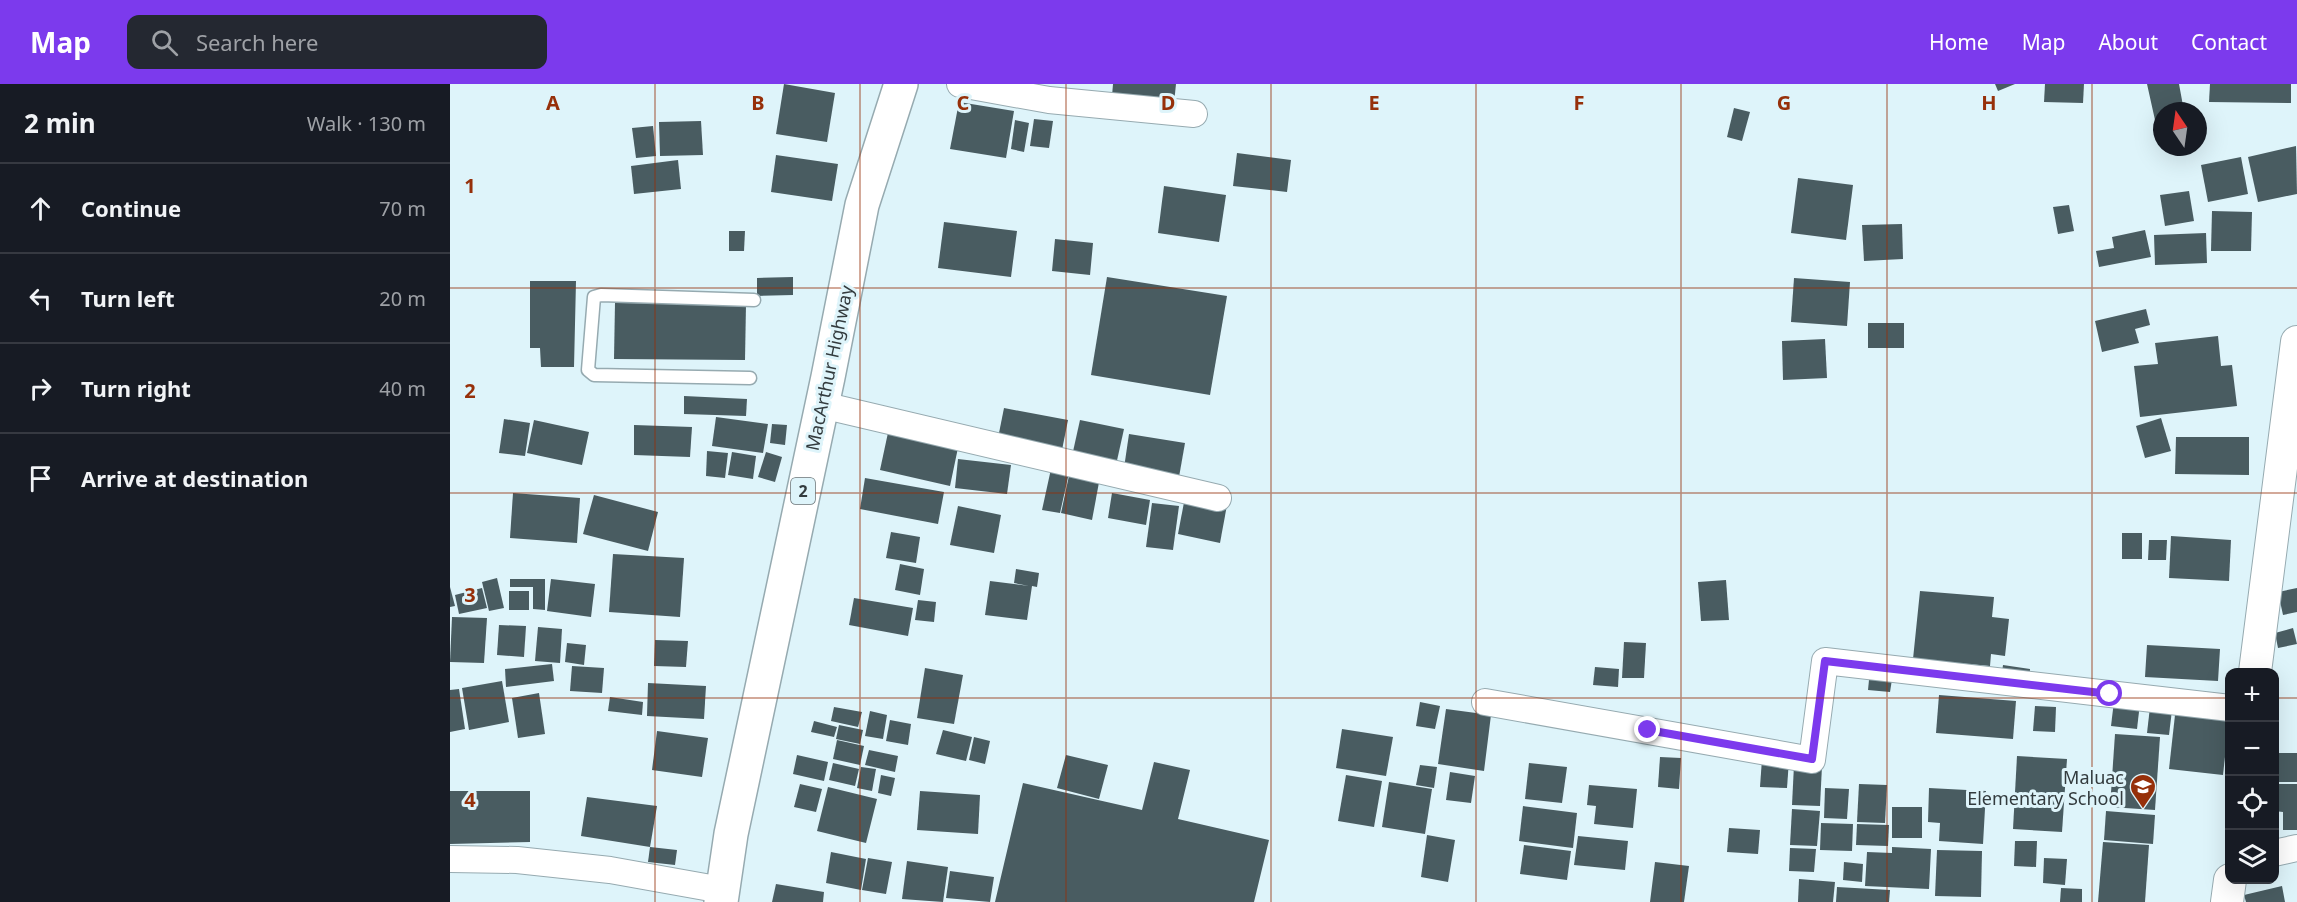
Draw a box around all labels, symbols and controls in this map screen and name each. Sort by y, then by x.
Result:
search box [127,15,547,69]
text: Map [30,23,91,61]
icon: search [148,26,181,59]
text: Search here [196,27,318,57]
text: Home [1929,28,1989,56]
text: Map [2022,28,2065,56]
text: About [2098,28,2158,56]
text: Contact [2191,28,2267,56]
text: A [546,89,560,116]
text: B [751,89,765,116]
text: C [957,89,970,116]
text: D [1161,89,1175,116]
text: E [1368,89,1380,116]
text: F [1574,89,1584,116]
text: G [1777,89,1791,116]
text: H [1981,89,1997,116]
north arrow [2153,102,2207,156]
text: 2 min [24,105,96,141]
text: Walk · 130 m [307,110,426,137]
text: 1 [464,172,476,199]
icon: ahead [24,192,57,225]
text: Continue [81,193,181,223]
text: 70 m [379,195,426,222]
icon: left [24,282,57,315]
street label: MacArthur Highway [800,282,858,453]
text: Turn left [81,283,175,313]
text: 20 m [379,285,426,312]
icon: right [24,372,57,405]
text: Turn right [81,373,191,403]
text: 40 m [379,375,426,402]
text: 2 [464,377,476,404]
icon: arrive [24,462,57,495]
text: Arrive at destination [81,463,308,493]
road number: 2 [791,478,815,504]
text: 3 [464,581,476,608]
map controls [2225,668,2279,884]
button: + [2225,668,2279,722]
route start [2096,680,2122,706]
route end [1634,716,1660,742]
button: − [2225,722,2279,776]
place label: Maluac Elementary School [1967,765,2124,810]
school or university icon: Maluac Elementary School [2128,772,2158,810]
button: locate [2225,776,2279,830]
text: 4 [464,786,476,813]
button: layers [2225,830,2279,884]

